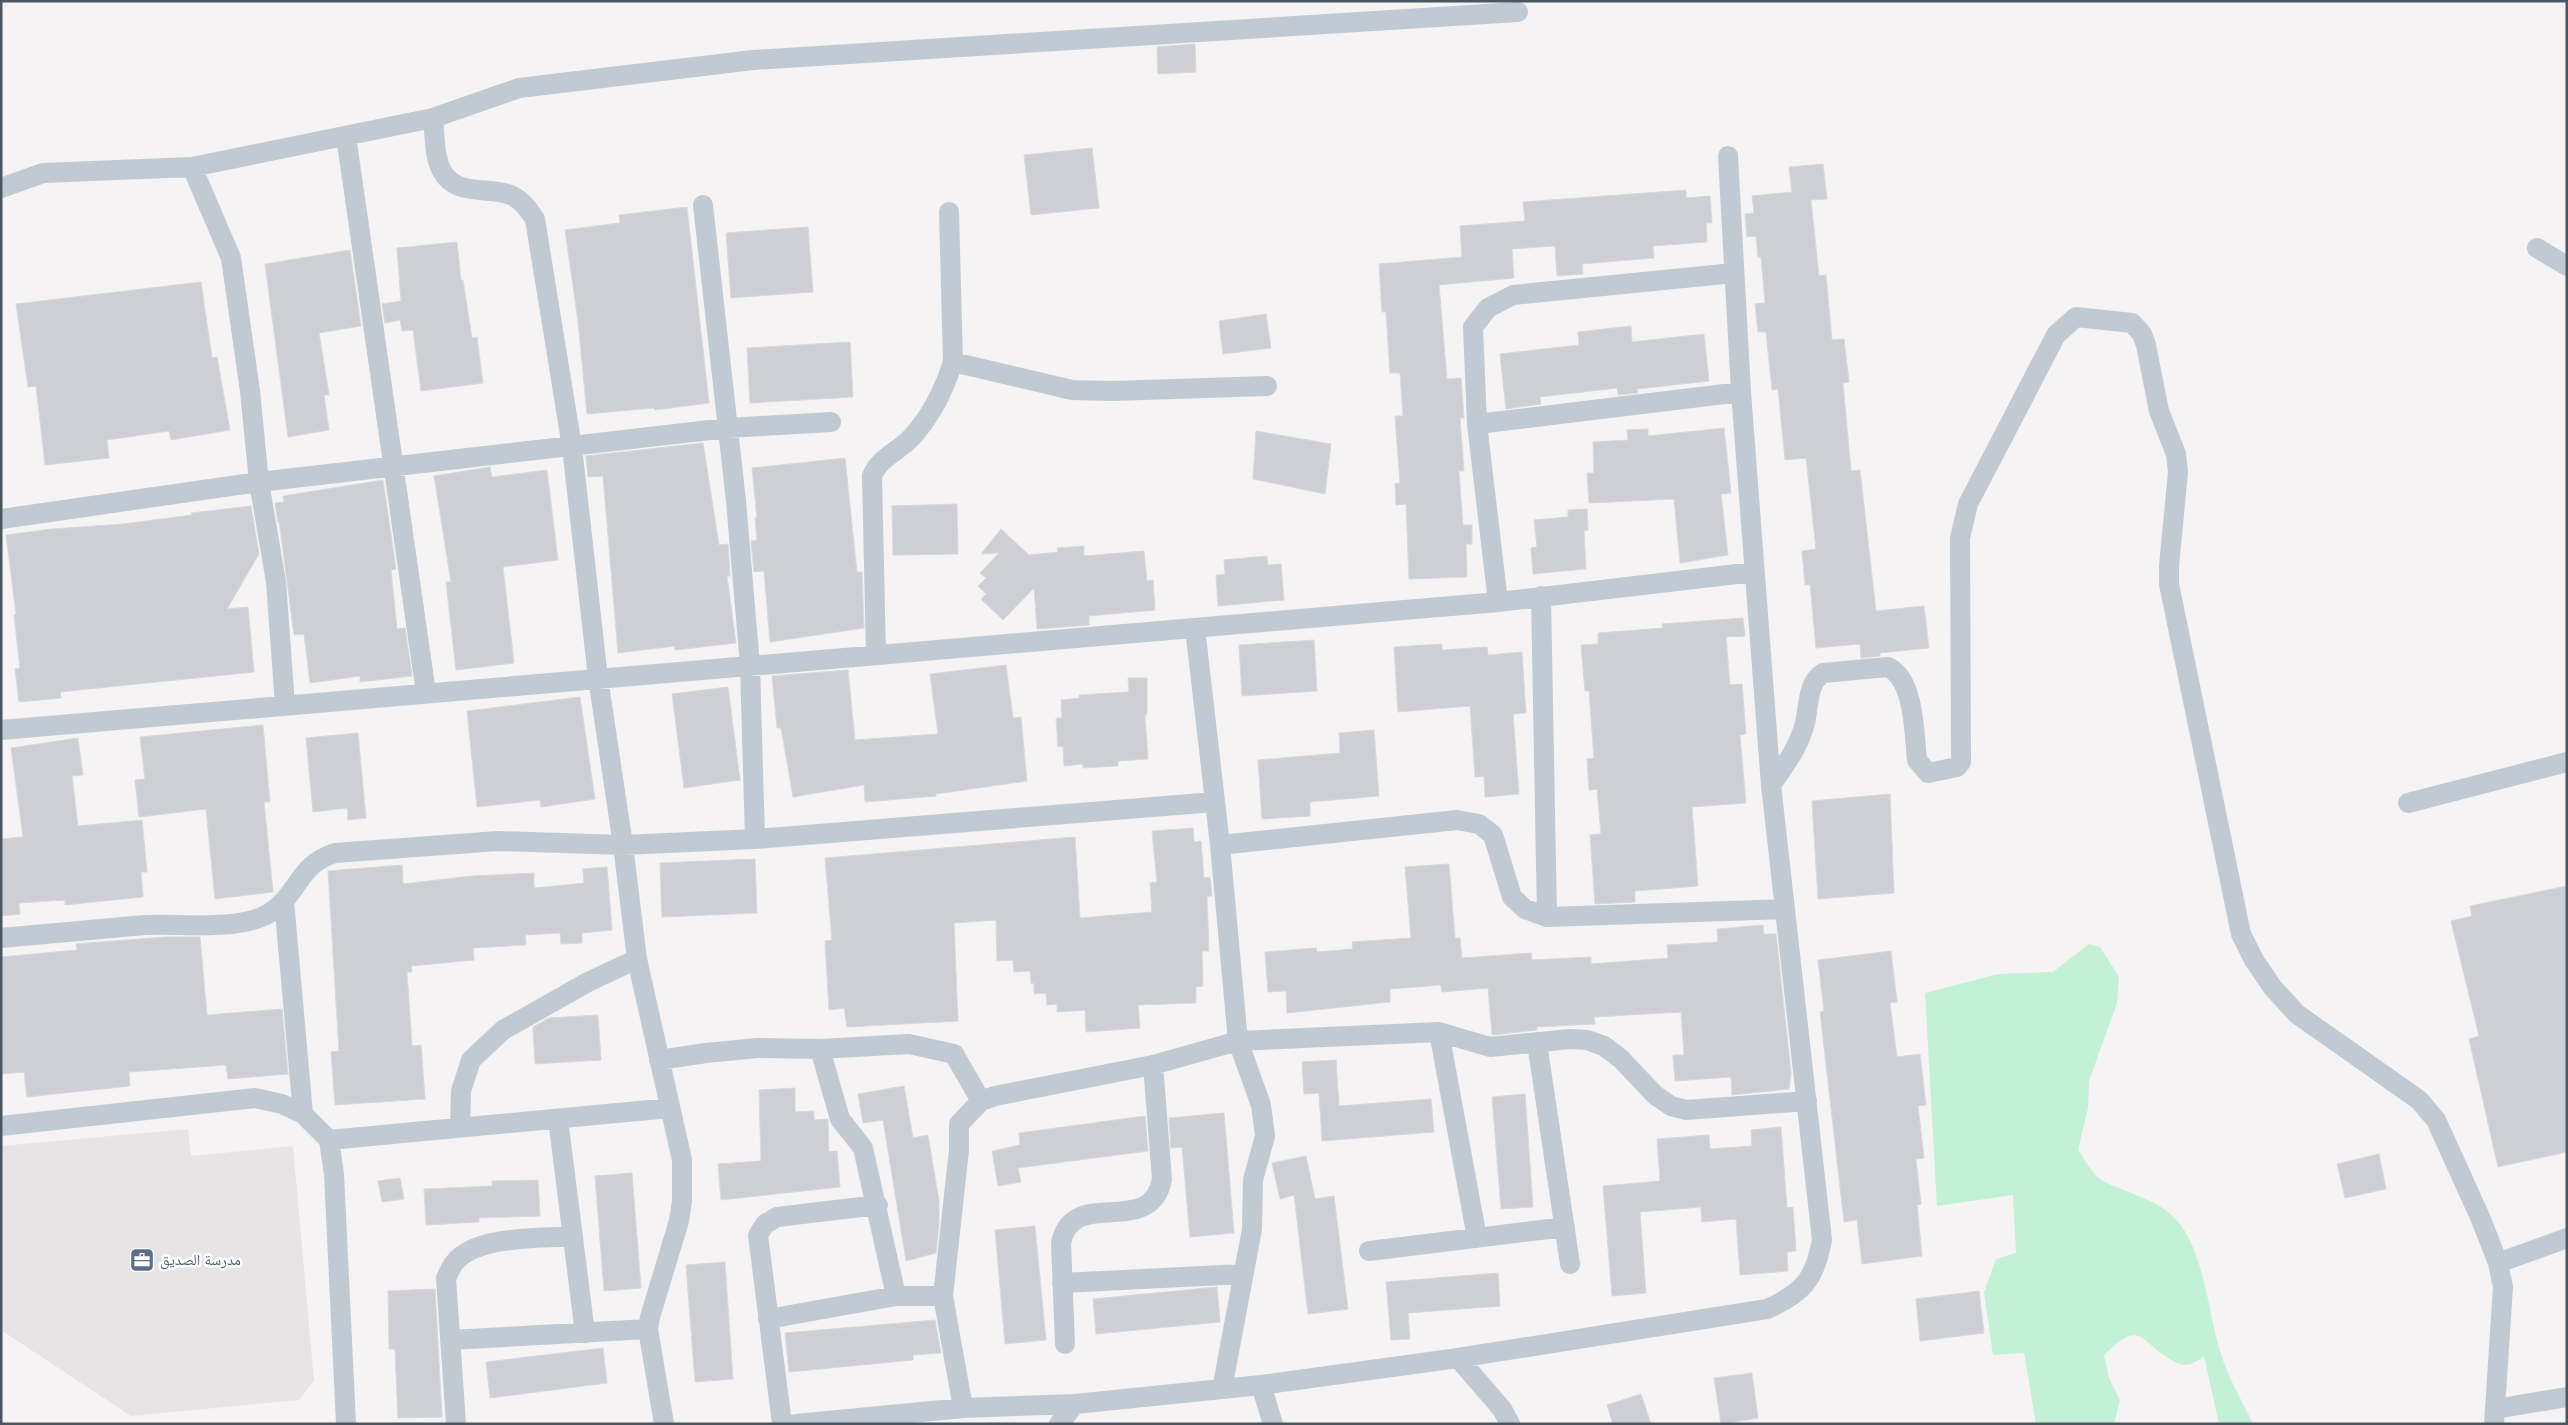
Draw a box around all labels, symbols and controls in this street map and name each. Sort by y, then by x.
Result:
office icon: مدرسة الصديق [129,1247,155,1273]
place label: مدرسة الصديق [160,1251,241,1270]

